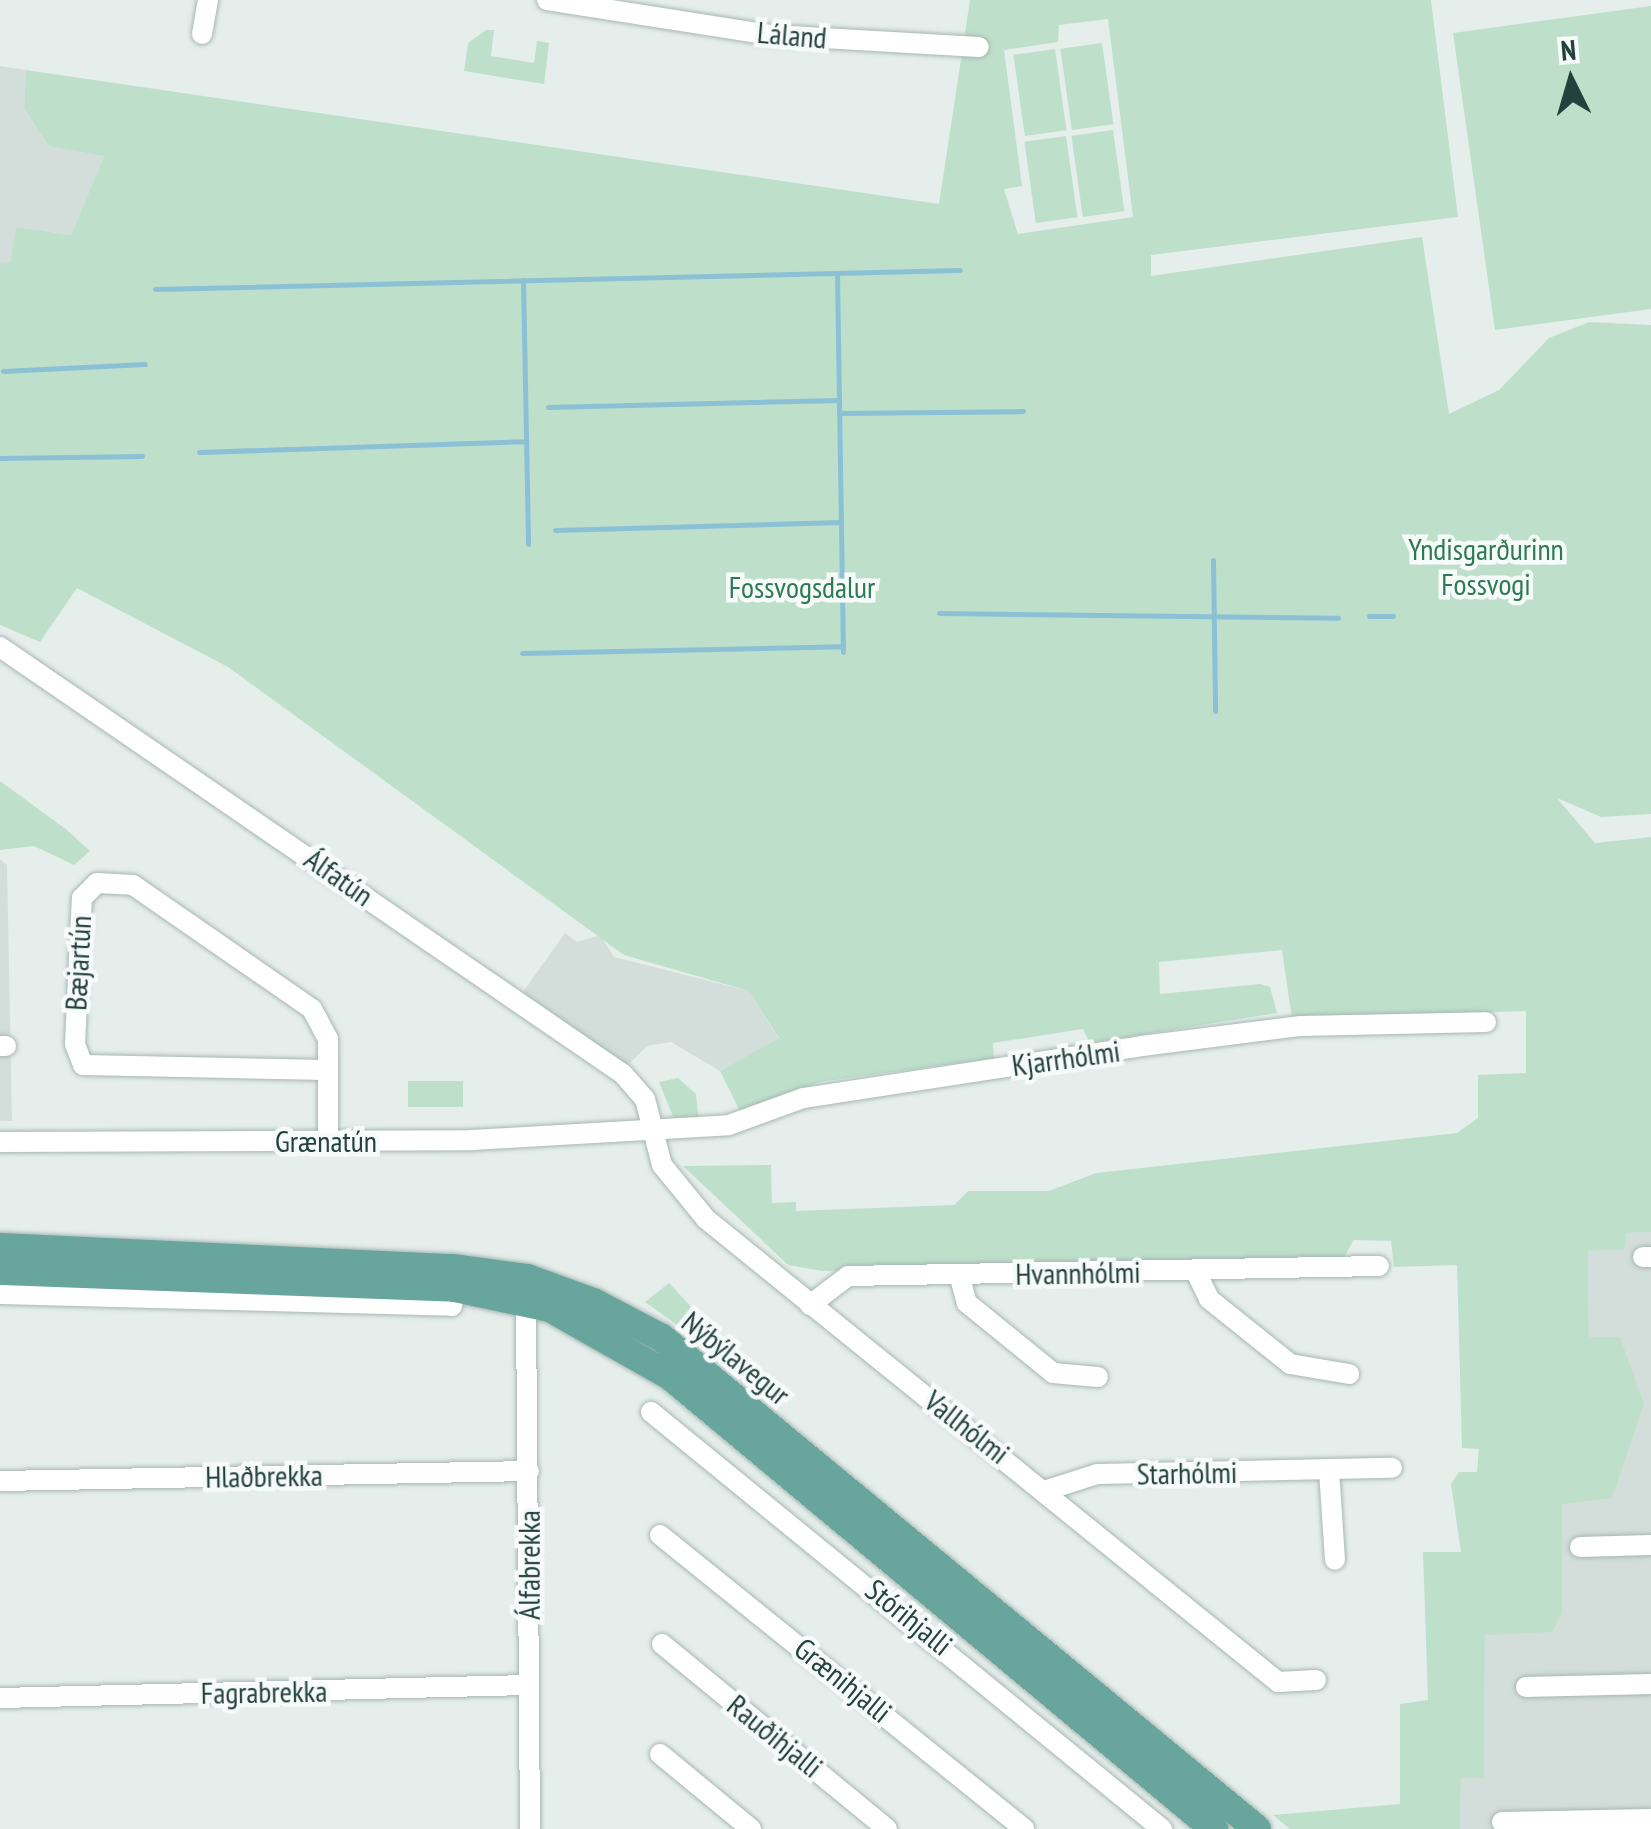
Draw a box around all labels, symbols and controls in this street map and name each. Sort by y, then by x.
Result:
street label: Láland [756,14,828,56]
north arrow [1521,30,1621,130]
text: N [1559,31,1577,69]
park label: Yndisgarðurinn Fossvogi [1408,531,1564,602]
park label: Fossvogsdalur [729,569,875,605]
street label: Álfatún [298,841,380,913]
street label: Bæjartún [58,915,98,1011]
street label: Kjarrhólmi [1010,1033,1122,1083]
street label: Grænatún [275,1123,377,1159]
street label: Hvannhólmi [1015,1254,1141,1292]
street label: Nýbýlavegur [675,1304,797,1412]
street label: Vallhólmi [917,1383,1017,1471]
street label: Starhólmi [1136,1454,1238,1492]
street label: Hlaðbrekka [205,1457,323,1495]
street label: Álfabrekka [511,1510,547,1620]
street label: Stórihjalli [859,1571,959,1663]
street label: Grænihjalli [787,1630,899,1730]
street label: Fagrabrekka [200,1673,328,1711]
street label: Rauðihjalli [720,1687,830,1785]

